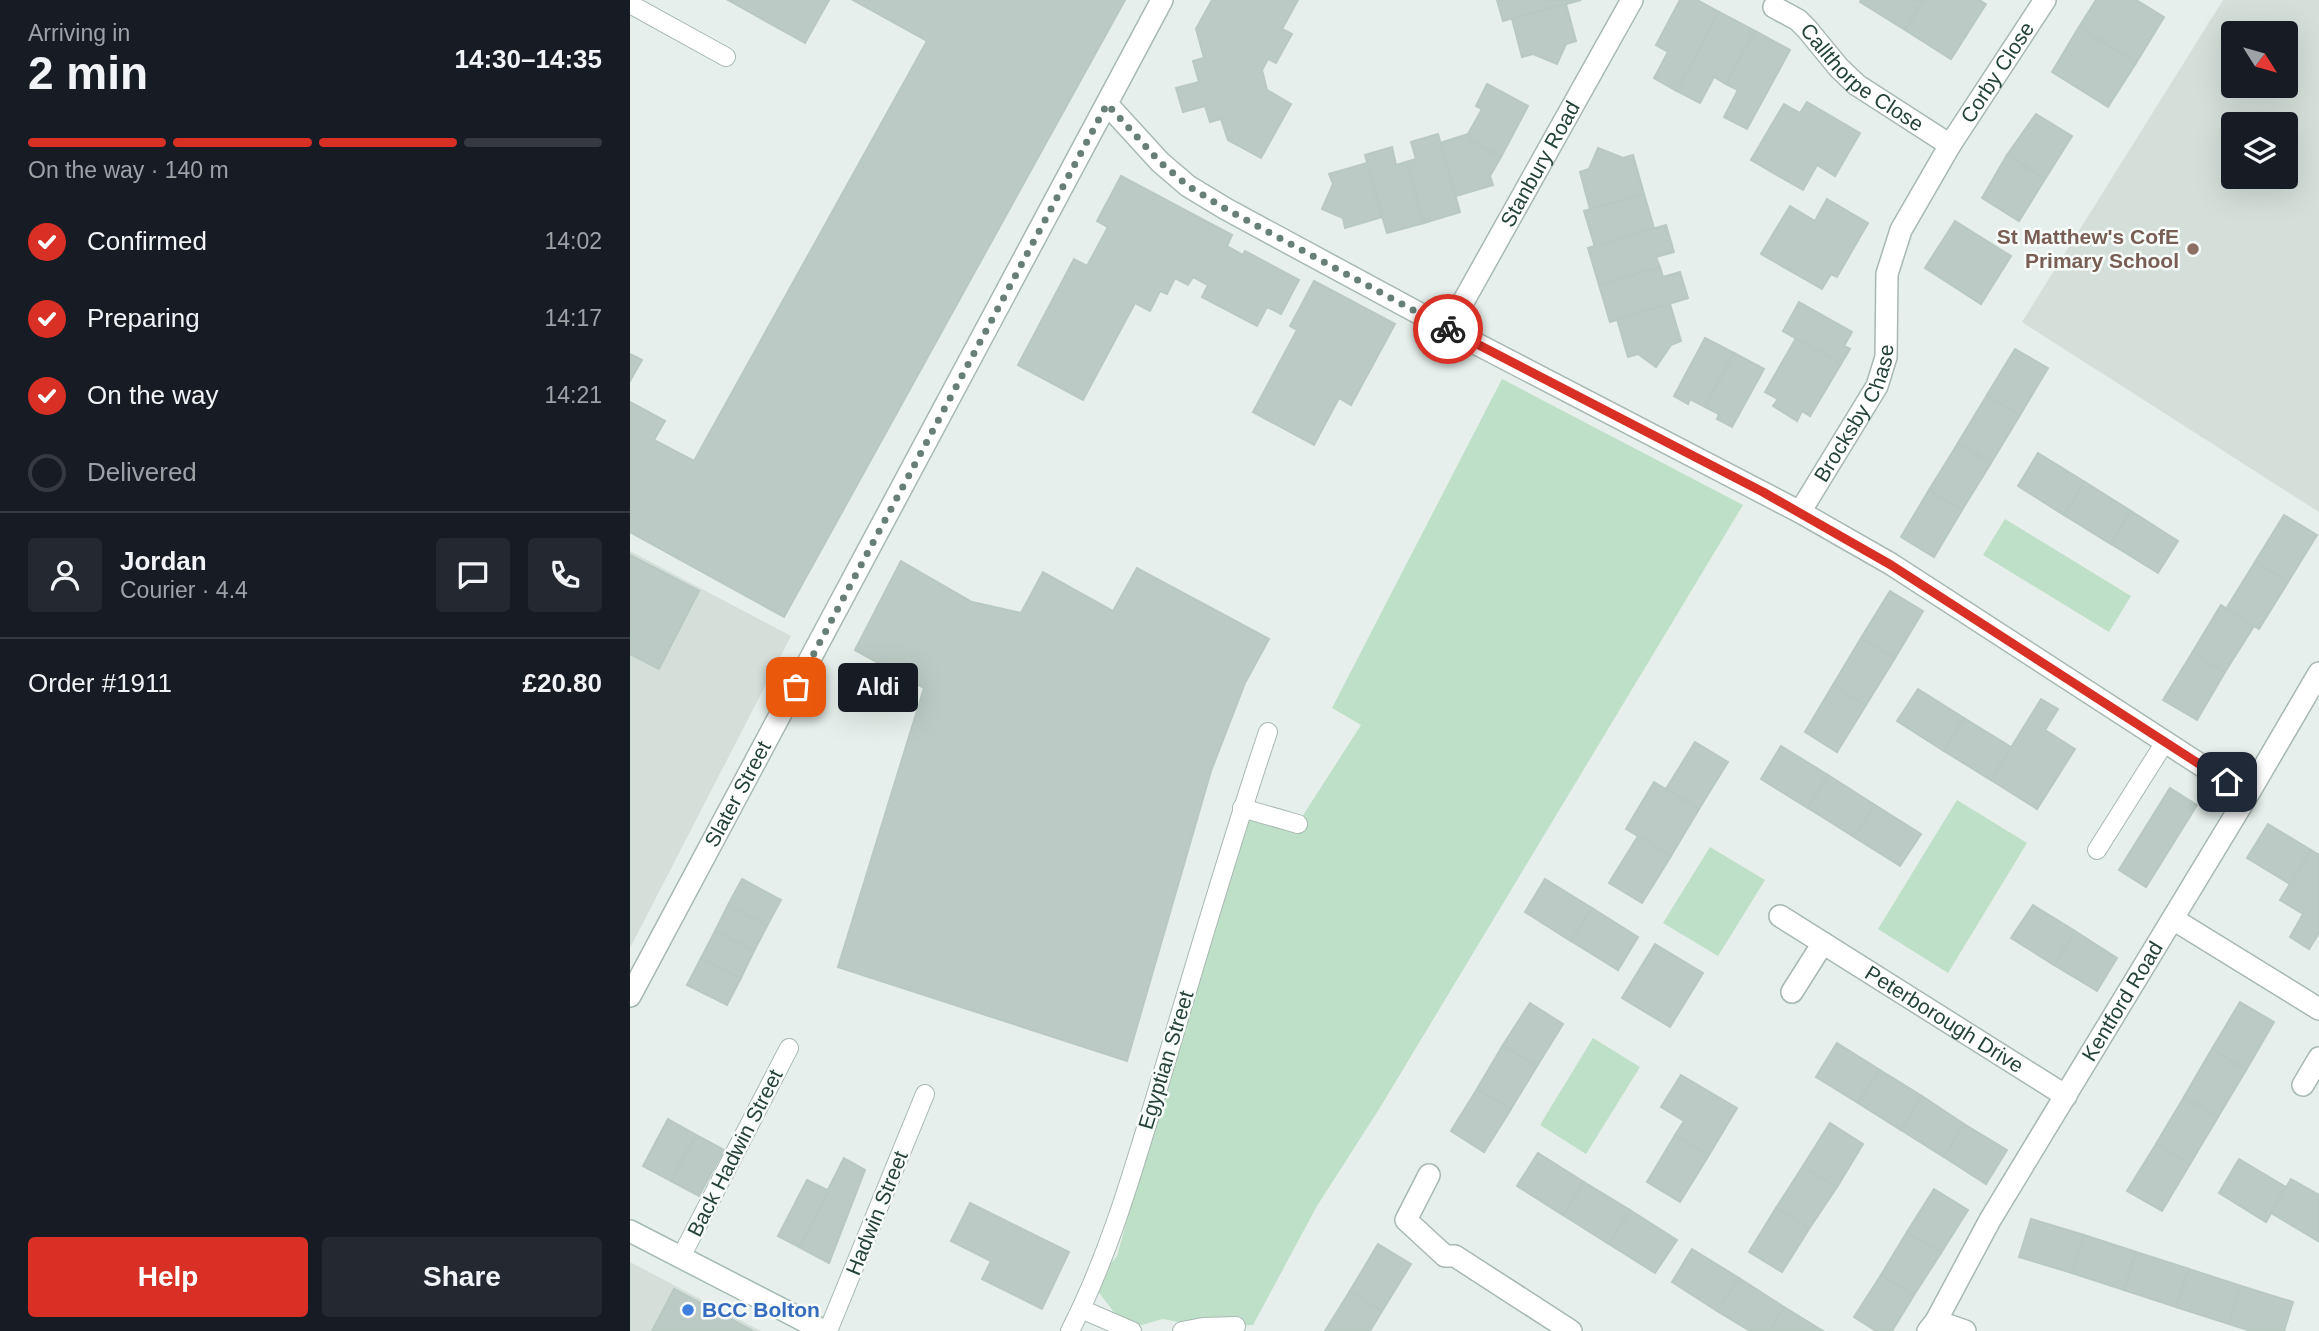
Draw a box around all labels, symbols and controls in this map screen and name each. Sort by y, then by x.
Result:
street label: Corby Close [1956,18,2038,127]
street label: Callthorpe Close [1796,19,1928,136]
text: Arriving in [28,20,130,46]
north arrow [2221,21,2298,98]
map controls [2221,21,2298,189]
text: 14:30–14:35 [455,44,602,74]
text: 2 min [28,47,148,99]
street label: Stanbury Road [1496,97,1584,231]
button: layers [2221,112,2298,189]
text: On the way · 140 m [28,157,229,183]
icon: check [28,223,66,261]
place label: St Matthew's CofE Primary School [1997,225,2179,272]
text: Confirmed [87,226,207,256]
text: 14:02 [544,228,602,254]
marker: St Matthew's CofE Primary School [2185,241,2201,257]
courier [1413,294,1483,364]
icon: check [28,300,66,338]
text: Preparing [87,303,200,333]
text: 14:17 [544,305,602,331]
icon: bike [1429,310,1467,348]
street label: Brocksby Chase [1809,344,1897,486]
icon: check [28,377,66,415]
text: On the way [87,380,219,410]
text: 14:21 [544,382,602,408]
text: Delivered [87,457,197,487]
button: person [28,538,102,612]
button: chat [436,538,510,612]
button: phone [528,538,602,612]
text: Jordan [120,546,207,576]
text: Courier · 4.4 [120,577,248,603]
pin [766,657,826,717]
callout: Aldi [838,662,918,712]
text: Order #1911 [28,668,172,698]
text: £20.80 [522,668,602,698]
icon: bag [777,668,815,706]
text: Aldi [856,674,900,700]
street label: Slater Street [700,737,775,851]
pin [2197,752,2257,812]
icon: home [2208,763,2246,801]
street label: Kentford Road [2077,937,2167,1065]
street label: Peterborough Drive [1861,961,2028,1077]
street label: Egyptian Street [1134,988,1198,1132]
street label: Back Hadwin Street [682,1065,787,1240]
street label: Hadwin Street [841,1147,912,1278]
button: Help [28,1237,308,1317]
button: Share [322,1237,602,1317]
place label: BCC Bolton [702,1298,820,1321]
marker: BCC Bolton [680,1302,696,1318]

